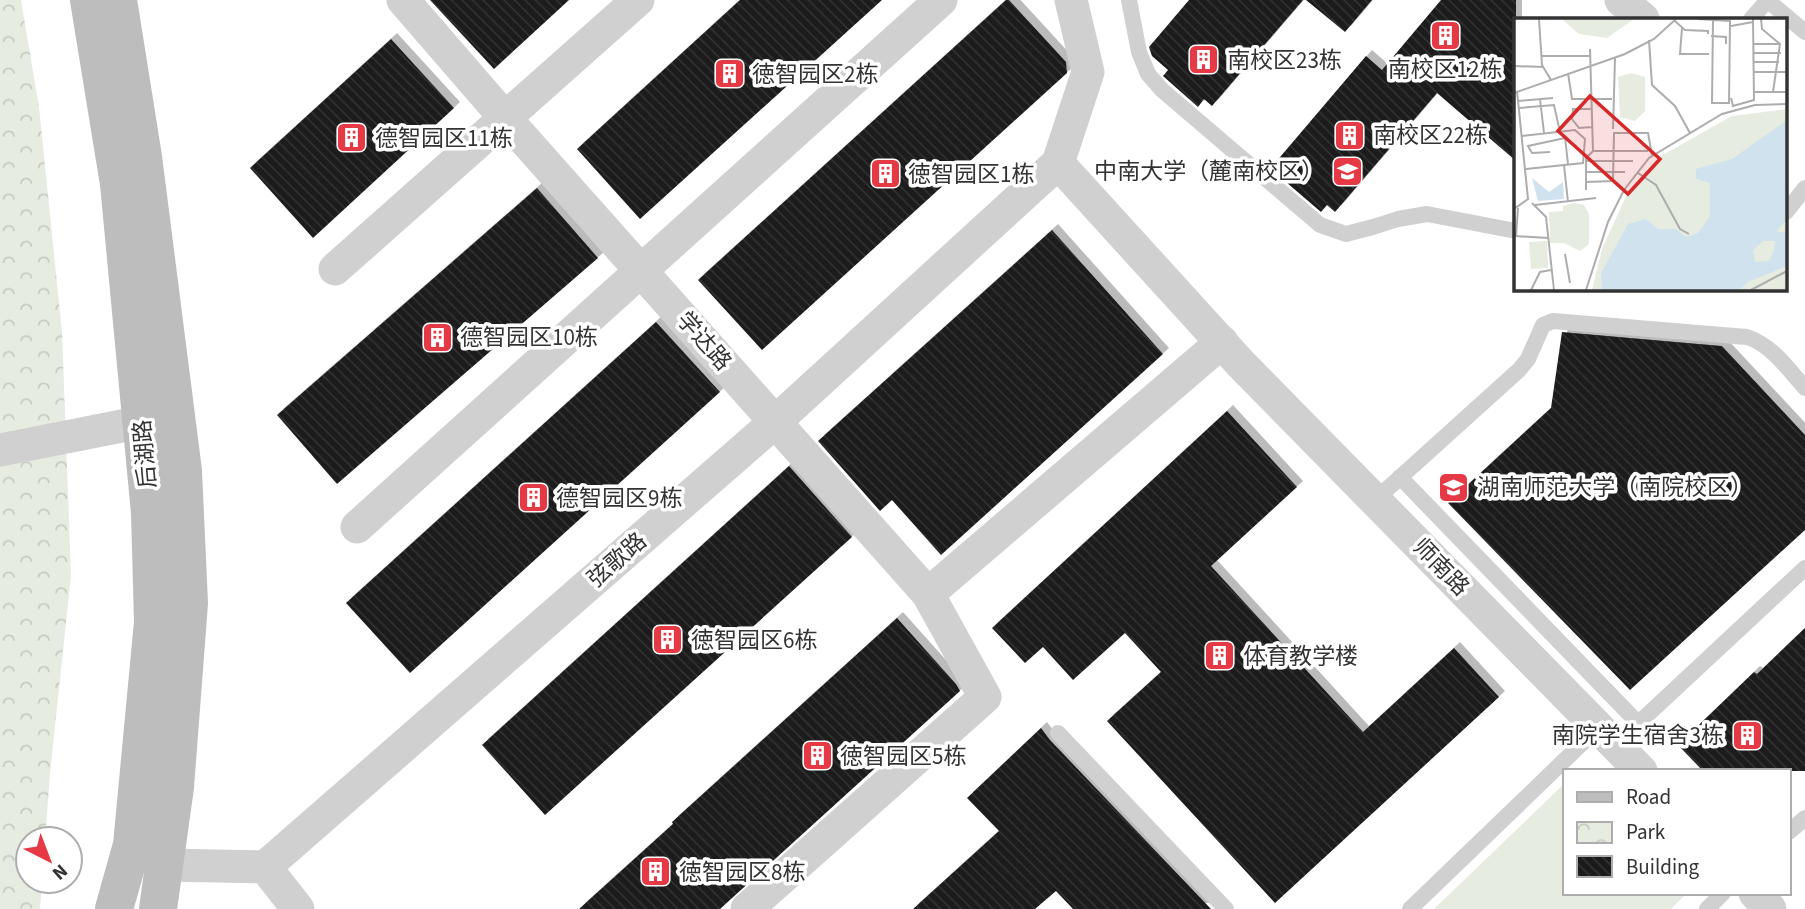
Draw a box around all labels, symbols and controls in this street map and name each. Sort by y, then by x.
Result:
building icon: 南校区12栋 [1428,18,1462,52]
inset map [1514,18,1787,290]
building icon: 南校区23栋 [1187,43,1221,77]
place label: 南校区23栋 [1227,44,1342,77]
place label: 南校区12栋 [1388,53,1502,86]
building icon: 徳智园区2栋 [712,57,746,91]
place label: 徳智园区2栋 [752,58,878,91]
building icon: 南校区22栋 [1333,118,1367,152]
place label: 南校区22栋 [1373,119,1488,152]
building icon: 德智园区11栋 [335,121,369,155]
place label: 德智园区11栋 [375,122,513,155]
school or university icon: 中南大学（麓南校区） [1330,154,1364,188]
place label: 中南大学（麓南校区） [1094,155,1324,188]
building icon: 徳智园区1栋 [868,157,902,191]
place label: 徳智园区1栋 [908,158,1034,191]
street label: 学达路 [669,304,739,378]
building icon: 德智园区10栋 [420,320,454,354]
place label: 德智园区10栋 [460,321,598,354]
street label: 后湖路 [126,418,164,490]
school or university icon: 湖南师范大学（南院校区） [1437,470,1471,504]
place label: 湖南师范大学（南院校区） [1477,471,1753,504]
building icon: 德智园区9栋 [516,481,550,515]
place label: 德智园区9栋 [556,482,682,515]
street label: 弦歌路 [580,525,654,595]
street label: 师南路 [1405,531,1477,603]
building icon: 徳智园区6栋 [651,623,685,657]
place label: 徳智园区6栋 [691,624,817,657]
building icon: 体育教学楼 [1203,639,1237,673]
place label: 体育教学楼 [1243,640,1358,673]
building icon: 南院学生宿舍3栋 [1730,718,1764,752]
place label: 南院学生宿舍3栋 [1552,719,1724,752]
building icon: 徳智园区5栋 [800,739,834,773]
place label: 徳智园区5栋 [840,740,966,773]
legend [1563,769,1791,895]
text: Road [1626,782,1671,812]
text: Park [1626,817,1666,847]
north arrow [14,825,84,895]
text: Building [1626,852,1700,882]
building icon: 徳智园区8栋 [639,855,673,889]
place label: 徳智园区8栋 [679,856,805,889]
text: N [46,857,73,886]

